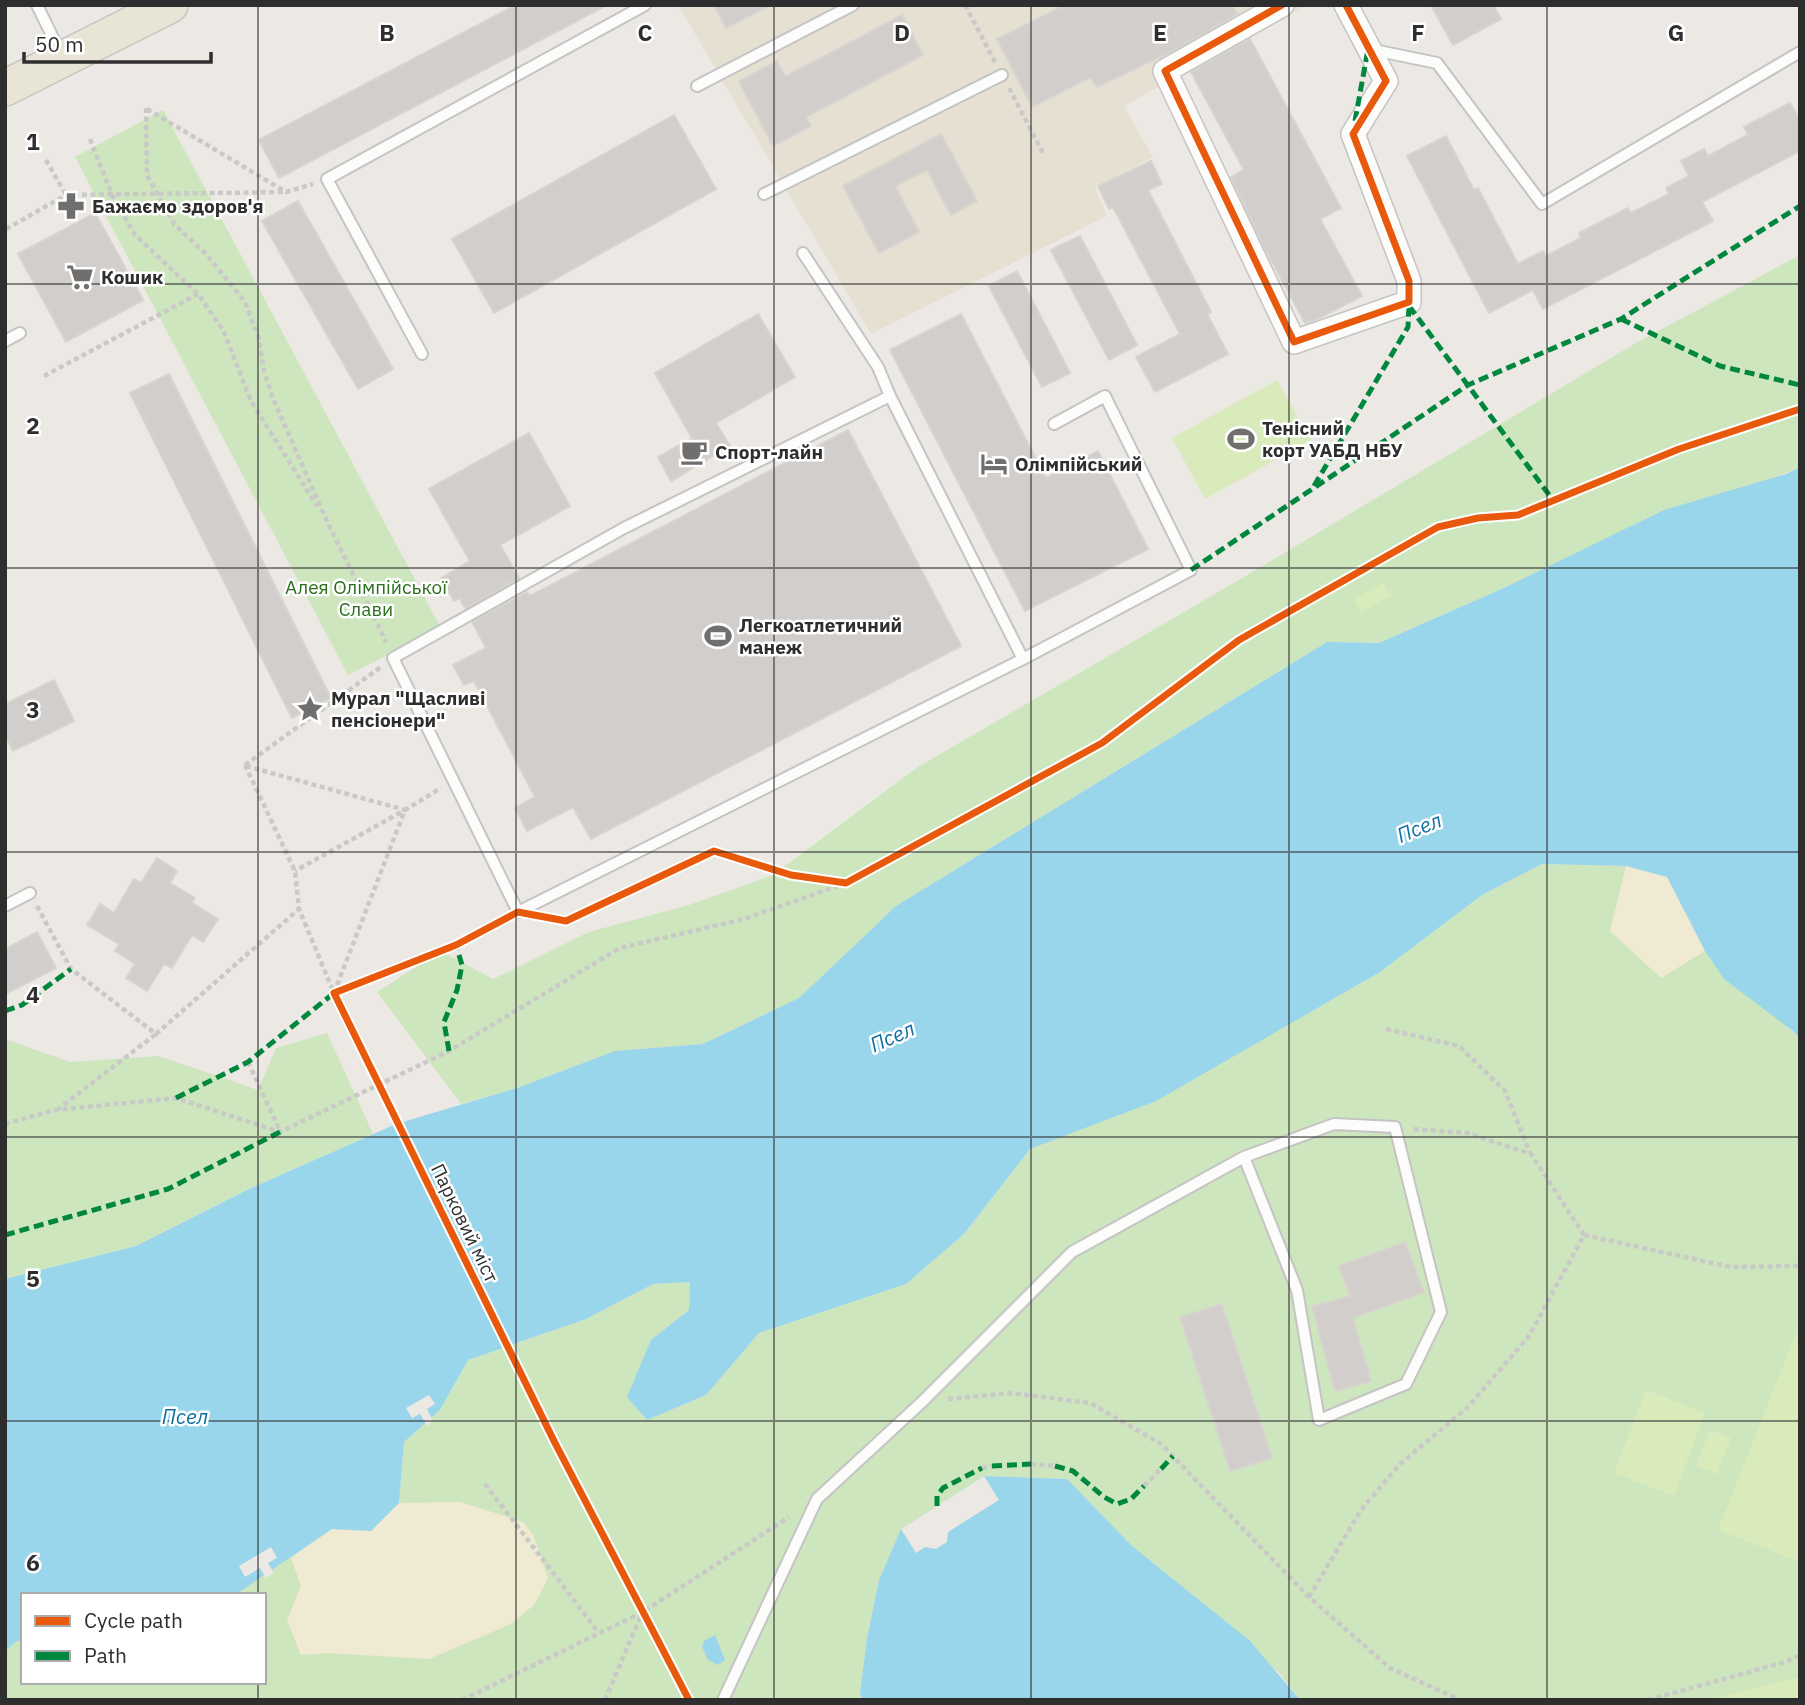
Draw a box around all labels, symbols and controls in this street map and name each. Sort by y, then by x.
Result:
text: B [379,17,395,47]
text: C [638,17,653,47]
text: D [894,17,910,47]
text: E [1153,17,1167,47]
text: F [1411,17,1425,47]
text: G [1668,17,1684,47]
scale bar [24,21,212,65]
text: 50 m [35,30,84,58]
text: 1 [26,126,40,156]
pharmacy icon: Бажаємо здоров'я [56,191,86,221]
place label: Бажаємо здоров'я [92,194,264,218]
supermarket icon: Кошик [65,262,95,292]
place label: Кошик [101,265,163,289]
text: 2 [26,410,40,440]
place label: Тенісний корт УАБД НБУ [1262,416,1403,462]
sports icon: Тенісний корт УАБД НБУ [1226,424,1256,454]
cafe icon: Спорт-лайн [679,437,709,467]
place label: Спорт-лайн [715,440,823,464]
hotel icon: Олімпійський [979,449,1009,479]
place label: Олімпійський [1015,452,1142,476]
park label: Алея Олімпійської Слави [285,575,448,621]
place label: Легкоатлетичний манеж [739,613,902,659]
sports icon: Легкоатлетичний манеж [703,621,733,651]
place label: Мурал "Щасливі пенсіонери" [331,686,485,732]
text: 3 [26,694,40,724]
place icon: Мурал "Щасливі пенсіонери" [295,694,325,724]
water label: Псел [1392,805,1446,849]
text: 4 [26,979,40,1009]
water label: Псел [865,1014,919,1058]
street label: Парковий міст [426,1160,504,1286]
text: 5 [26,1263,40,1293]
water label: Псел [162,1402,208,1430]
text: 6 [26,1547,40,1577]
legend [21,1593,266,1684]
text: Cycle path [84,1606,183,1634]
text: Path [84,1641,127,1669]

